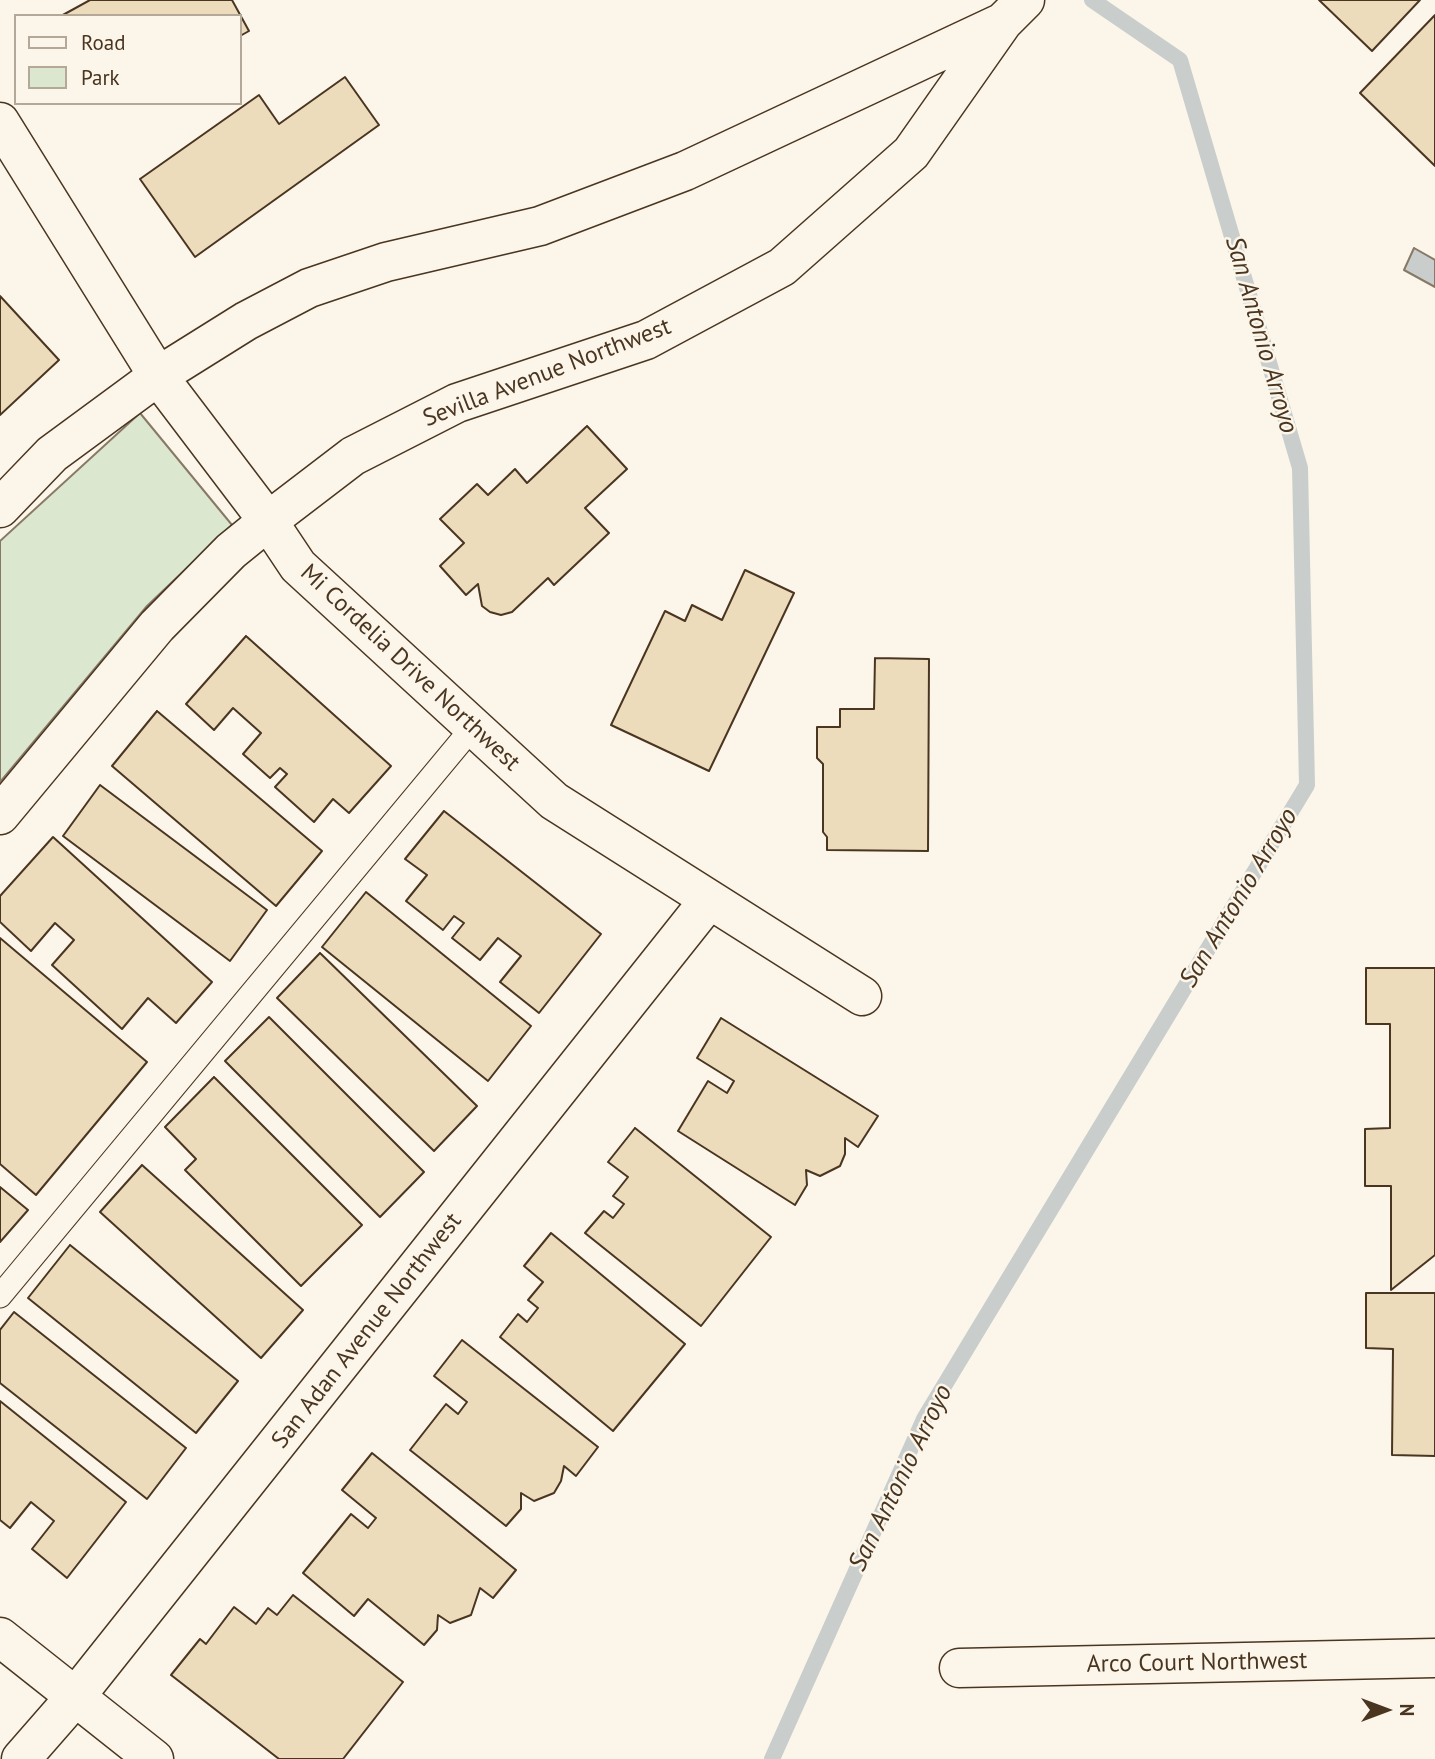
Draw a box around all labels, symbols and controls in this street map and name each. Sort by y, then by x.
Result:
legend [14,14,242,105]
text: Road [81,29,125,56]
text: Park [81,64,120,91]
water label: San Antonio Arroyo [1218,233,1304,437]
street label: Sevilla Avenue Northwest [419,312,675,434]
street label: Mi Cordelia Drive Northwest [294,559,526,777]
water label: San Antonio Arroyo [1173,803,1305,993]
street label: San Adan Avenue Northwest [266,1208,468,1454]
water label: San Antonio Arroyo [842,1380,960,1576]
street label: Arco Court Northwest [1086,1647,1308,1679]
north arrow [1351,1675,1421,1745]
text: N [1395,1704,1419,1716]

